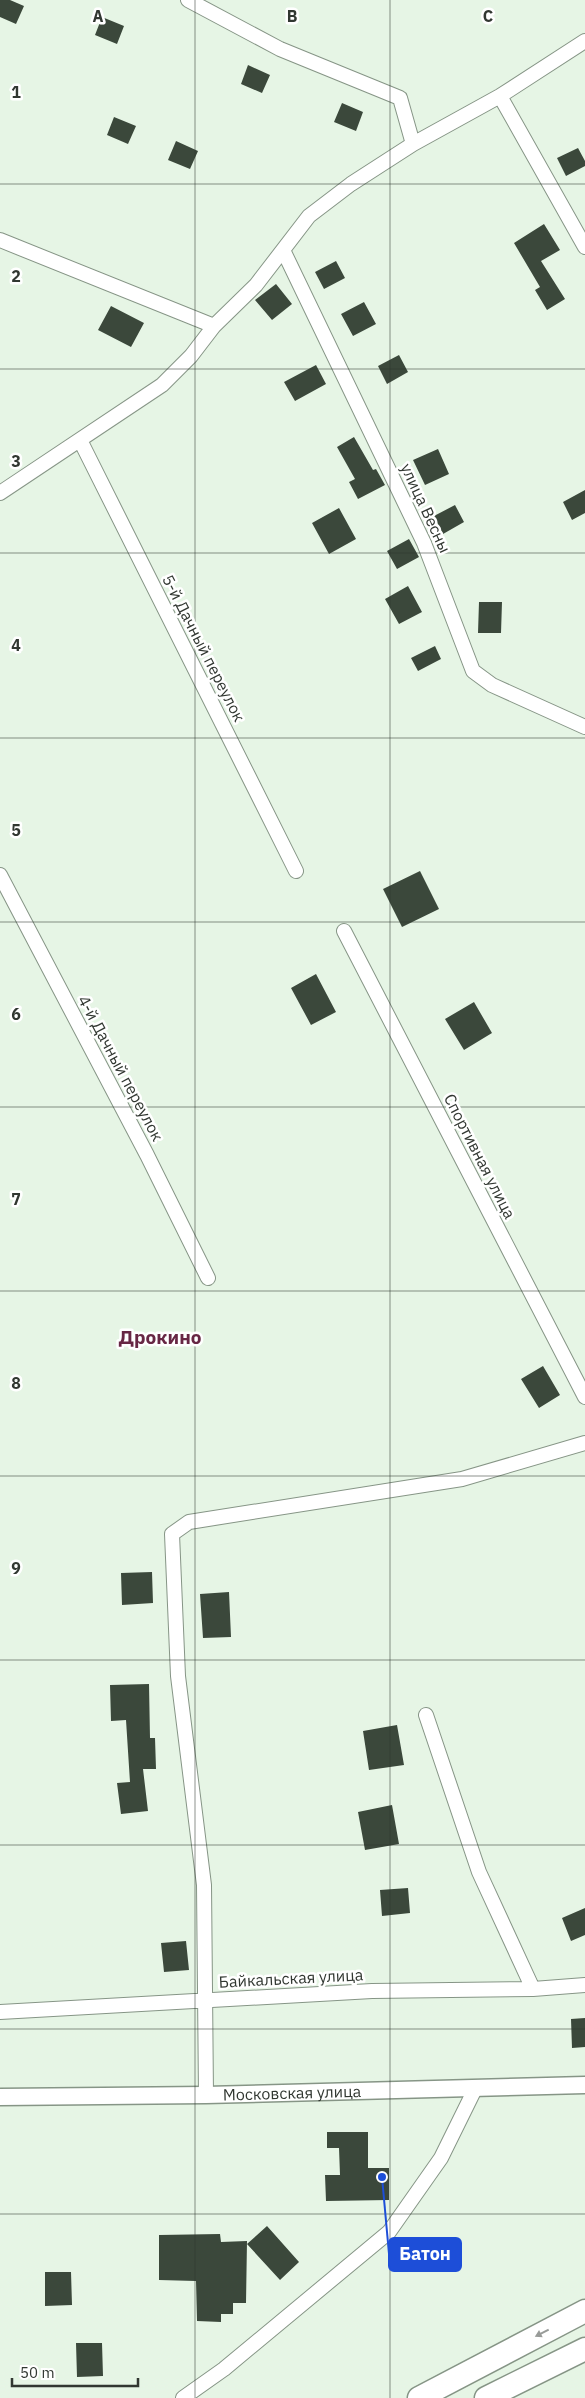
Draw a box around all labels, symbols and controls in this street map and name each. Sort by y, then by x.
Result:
text: A [93,6,104,26]
text: B [287,6,298,26]
text: C [483,6,493,26]
text: 1 [11,82,21,102]
text: 2 [11,266,21,286]
text: 3 [11,451,21,471]
street label: улица Весны [397,460,455,556]
street label: 5-й Дачный переулок [158,571,250,725]
text: 4 [11,635,21,655]
text: 5 [11,820,21,840]
street label: 4-й Дачный переулок [74,992,168,1145]
text: 6 [11,1004,21,1024]
street label: Спортивная улица [440,1090,520,1222]
text: 7 [11,1189,21,1209]
district label: Дрокино [119,1325,202,1349]
text: 8 [11,1373,21,1393]
text: 9 [11,1558,21,1578]
street label: Байкальская улица [218,1964,364,1992]
street label: Московская улица [223,2081,362,2105]
callout: Батон [389,2238,461,2271]
text: Батон [399,2242,451,2265]
one-way arrow [534,2329,549,2337]
scale bar [12,2356,139,2388]
text: 50 m [20,2363,55,2382]

